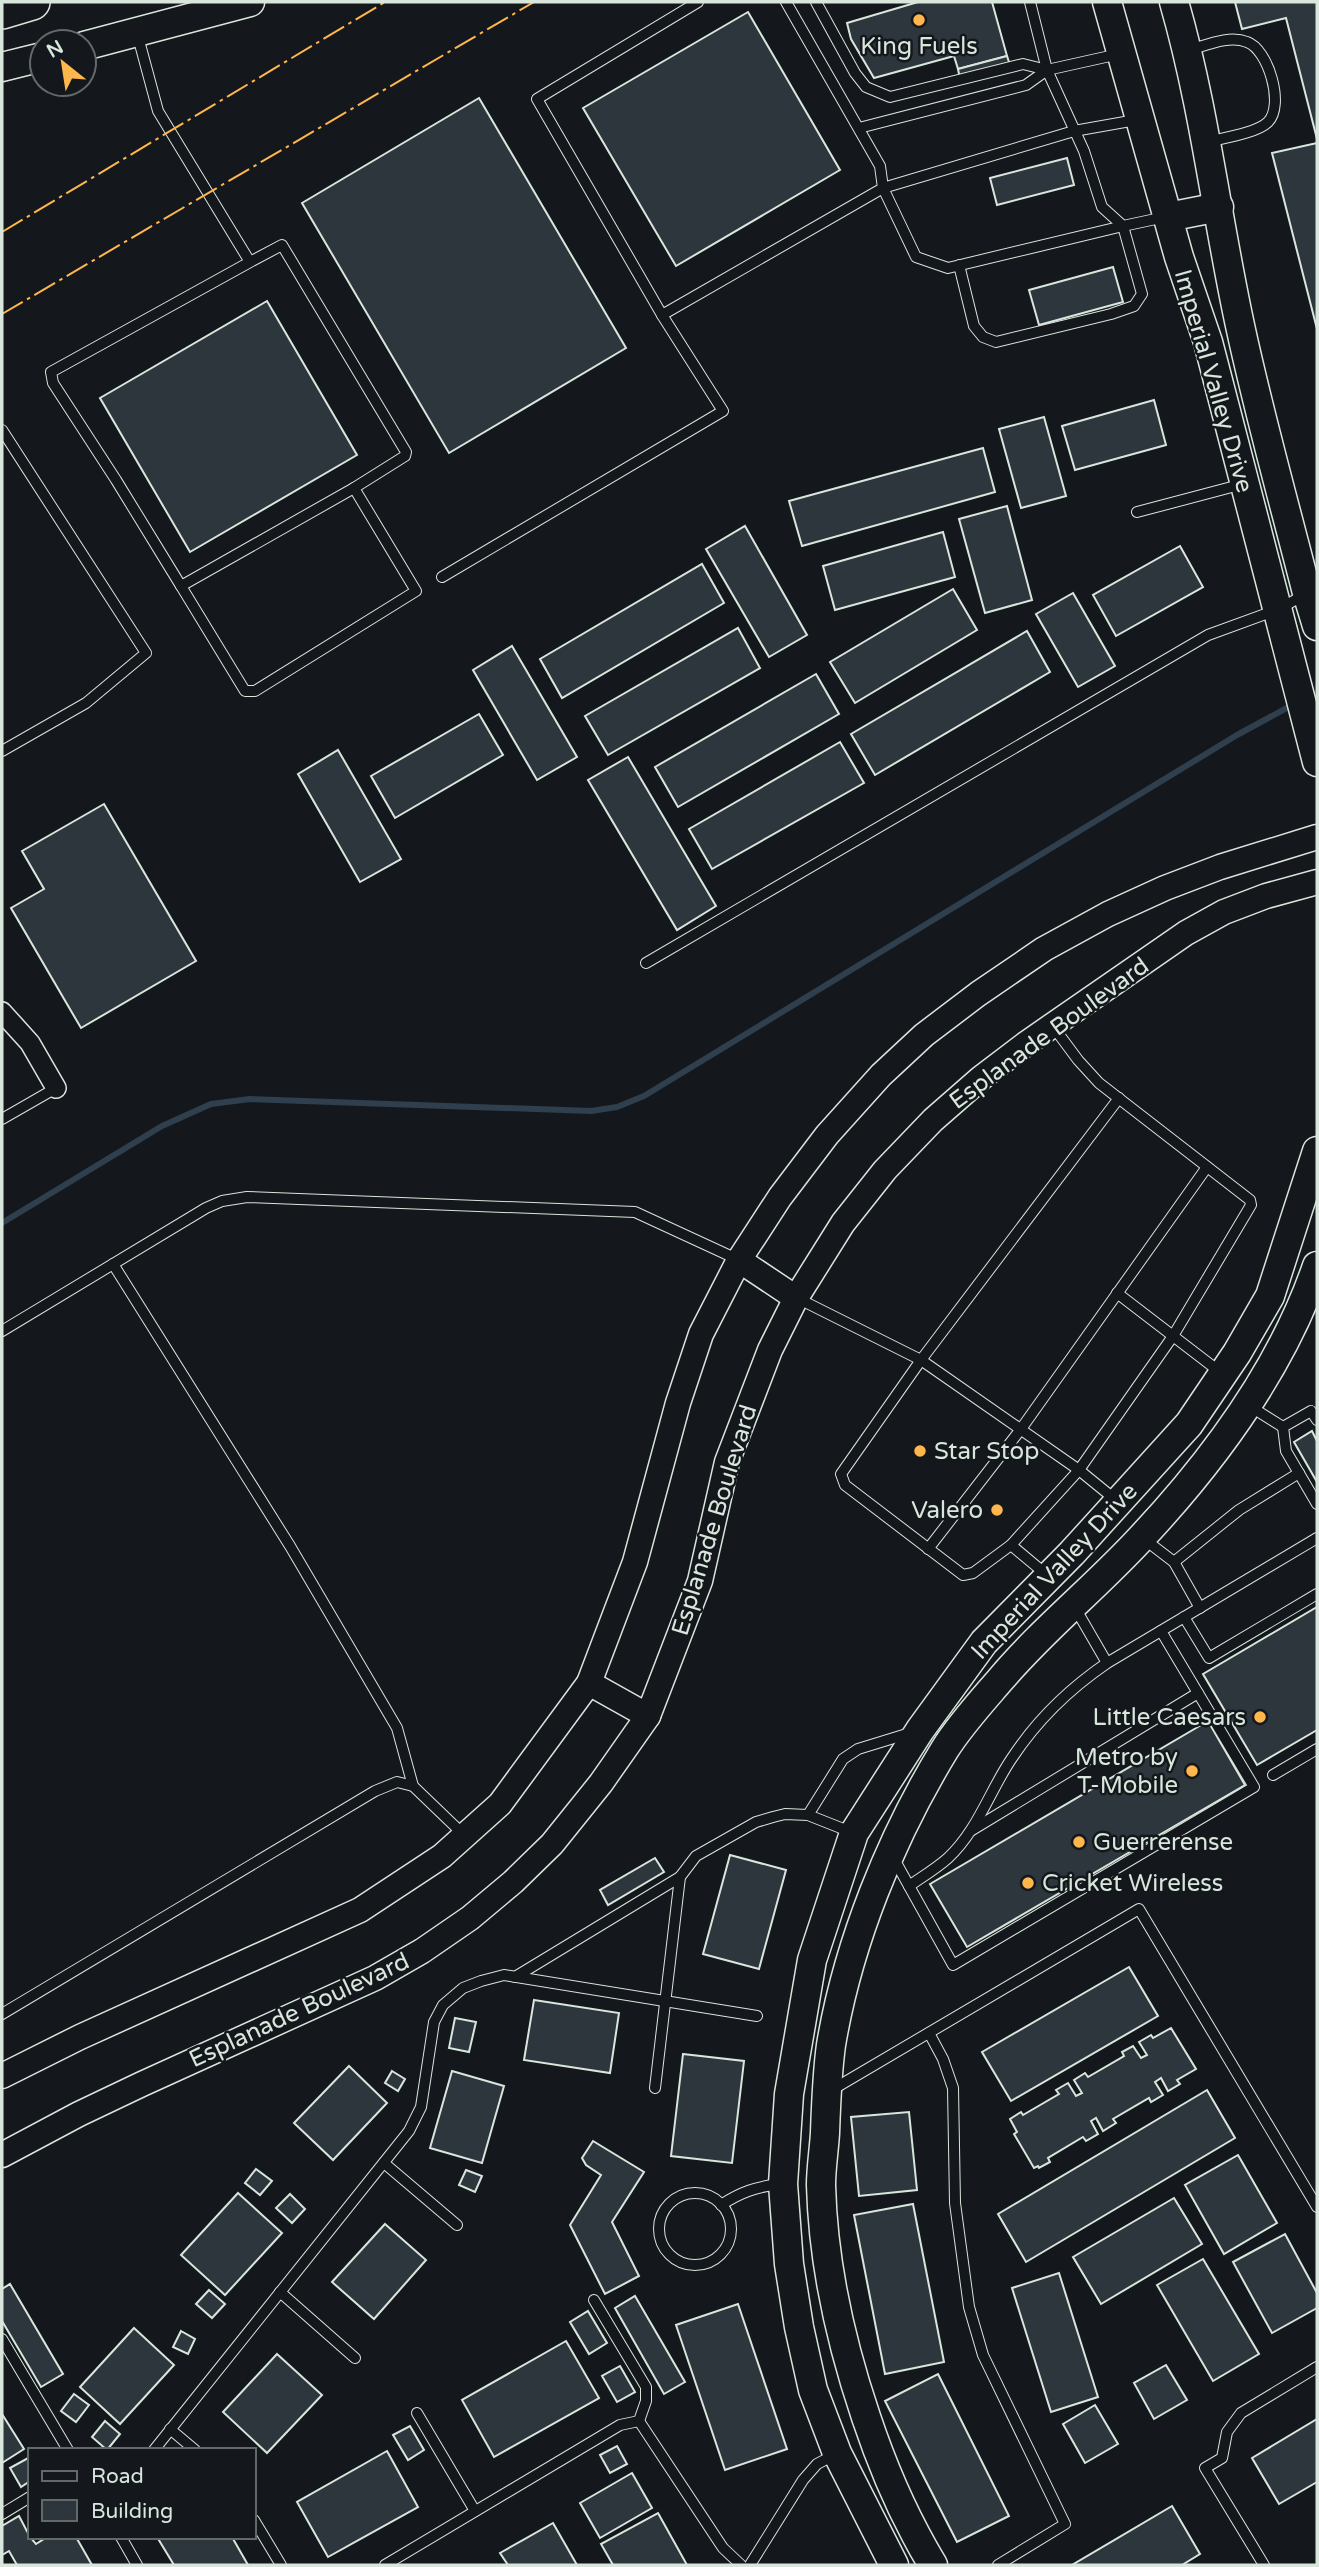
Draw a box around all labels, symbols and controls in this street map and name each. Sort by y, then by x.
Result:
marker: King Fuels [911,12,927,28]
north arrow [28,28,98,98]
place label: King Fuels [860,32,978,61]
text: N [43,36,67,62]
street label: Imperial Valley Drive [1168,266,1259,496]
street label: Esplanade Boulevard [944,951,1155,1116]
street label: Esplanade Boulevard [666,1401,763,1639]
place label: Star Stop [934,1437,1039,1466]
marker: Star Stop [912,1443,928,1459]
street label: Imperial Valley Drive [965,1477,1144,1666]
place label: Valero [911,1496,983,1525]
marker: Valero [989,1502,1005,1518]
place label: Little Caesars [1093,1703,1246,1732]
marker: Little Caesars [1252,1709,1268,1725]
place label: Metro by T-Mobile [1075,1743,1178,1800]
marker: Metro by T-Mobile [1184,1763,1200,1779]
place label: Guerrerense [1093,1828,1233,1857]
marker: Guerrerense [1071,1834,1087,1850]
place label: Cricket Wireless [1042,1869,1223,1898]
marker: Cricket Wireless [1020,1875,1036,1891]
street label: Esplanade Boulevard [185,1947,414,2074]
legend [28,2448,256,2539]
text: Road [91,2464,144,2489]
text: Building [91,2499,173,2524]

